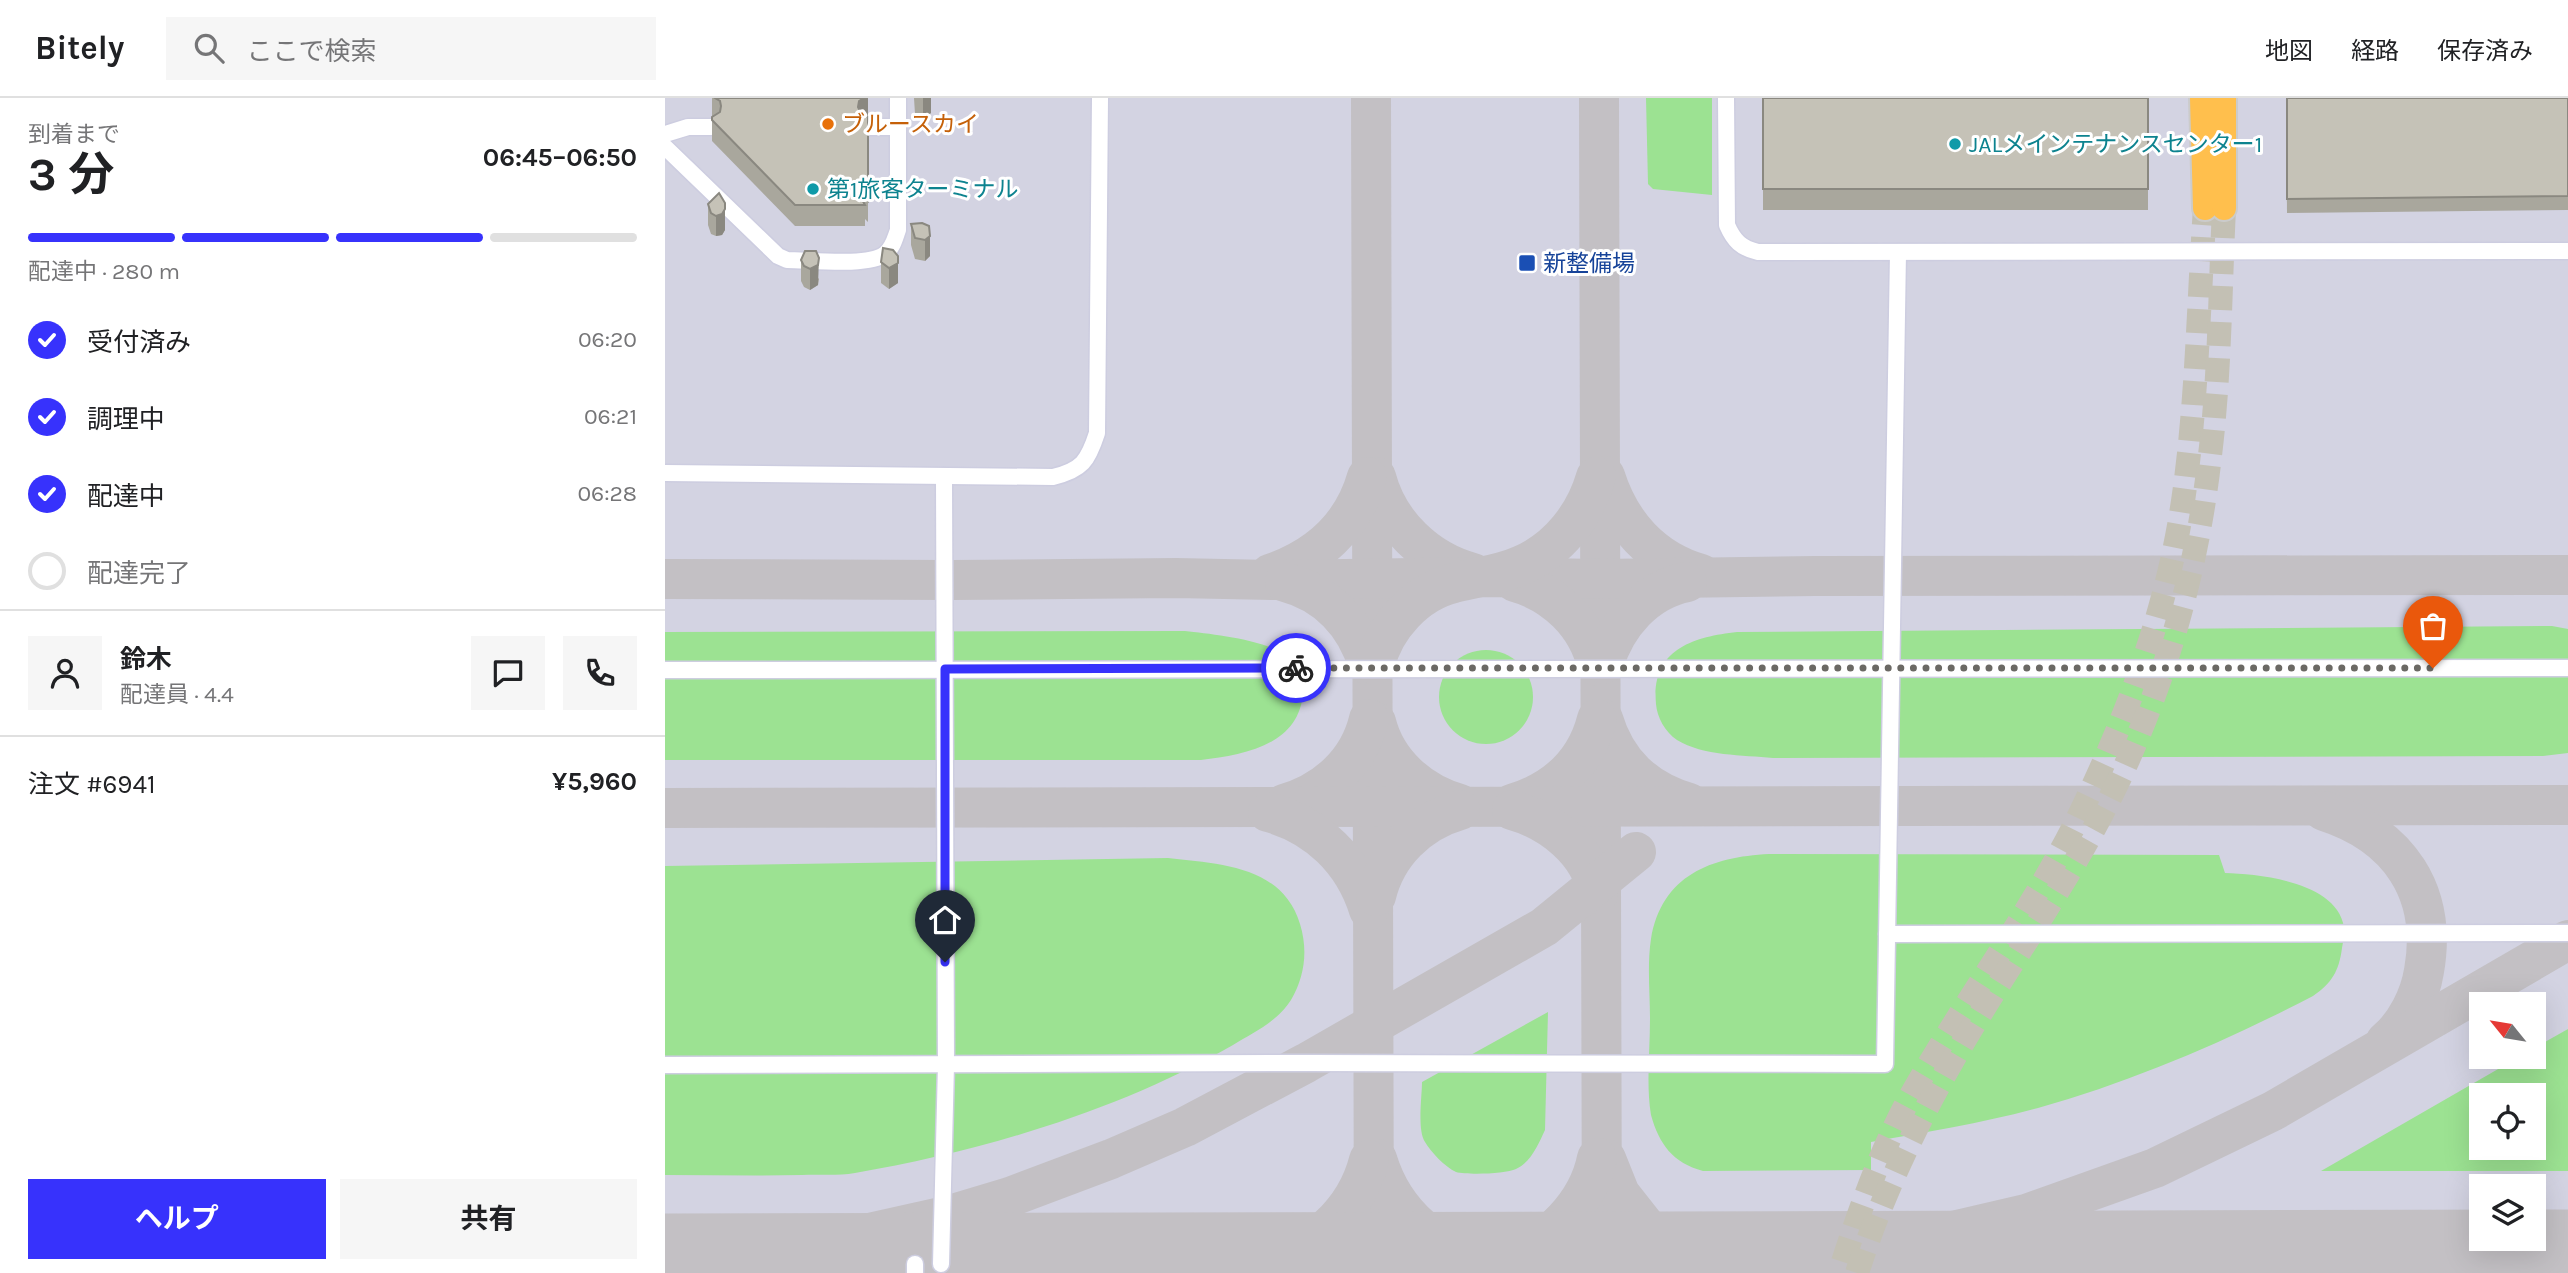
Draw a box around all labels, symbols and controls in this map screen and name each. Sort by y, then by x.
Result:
search box [166,17,656,80]
text: Bitely [35,29,124,67]
icon: search [190,29,228,67]
text: ここで検索 [246,36,376,67]
text: 地図 [2265,37,2313,65]
text: 経路 [2351,37,2399,65]
text: 保存済み [2437,37,2533,65]
place label: ブルースカイ [842,111,979,138]
marker: ブルースカイ [820,116,836,132]
text: 到着まで [28,121,120,148]
place label: JALメインテナンスセンター1 [1969,131,2262,158]
marker: JALメインテナンスセンター1 [1947,136,1963,152]
text: 06:45–06:50 [483,142,637,173]
text: 3 分 [28,148,114,202]
place label: 第1旅客ターミナル [827,176,1019,203]
marker: 第1旅客ターミナル [805,181,821,197]
place label: 新整備場 [1543,250,1635,277]
marker: 新整備場 [1517,253,1537,273]
text: 配達中 · 280 m [28,258,180,285]
icon: check [28,321,66,359]
text: 06:20 [578,326,637,353]
text: 受付済み [87,327,191,358]
icon: check [28,398,66,436]
text: 06:21 [584,403,637,430]
text: 調理中 [87,404,165,435]
icon: check [28,475,66,513]
text: 06:28 [577,480,637,507]
text: 配達中 [87,481,165,512]
text: 配達完了 [87,558,191,589]
pin [2403,596,2463,668]
icon: bag [2414,607,2452,645]
courier [1261,633,1331,703]
button: person [28,636,102,710]
button: chat [471,636,545,710]
button: phone [563,636,637,710]
text: 鈴木 [120,644,172,675]
icon: bike [1277,649,1315,687]
text: 配達員 · 4.4 [120,681,234,708]
text: ¥5,960 [552,766,637,797]
text: 注文 #6941 [28,769,156,800]
pin [915,890,975,962]
icon: home [926,901,964,939]
north arrow [2469,992,2546,1069]
map controls [2469,992,2546,1251]
button: locate [2469,1083,2546,1160]
button: layers [2469,1174,2546,1251]
button: ヘルプ [28,1179,326,1259]
button: 共有 [340,1179,637,1259]

